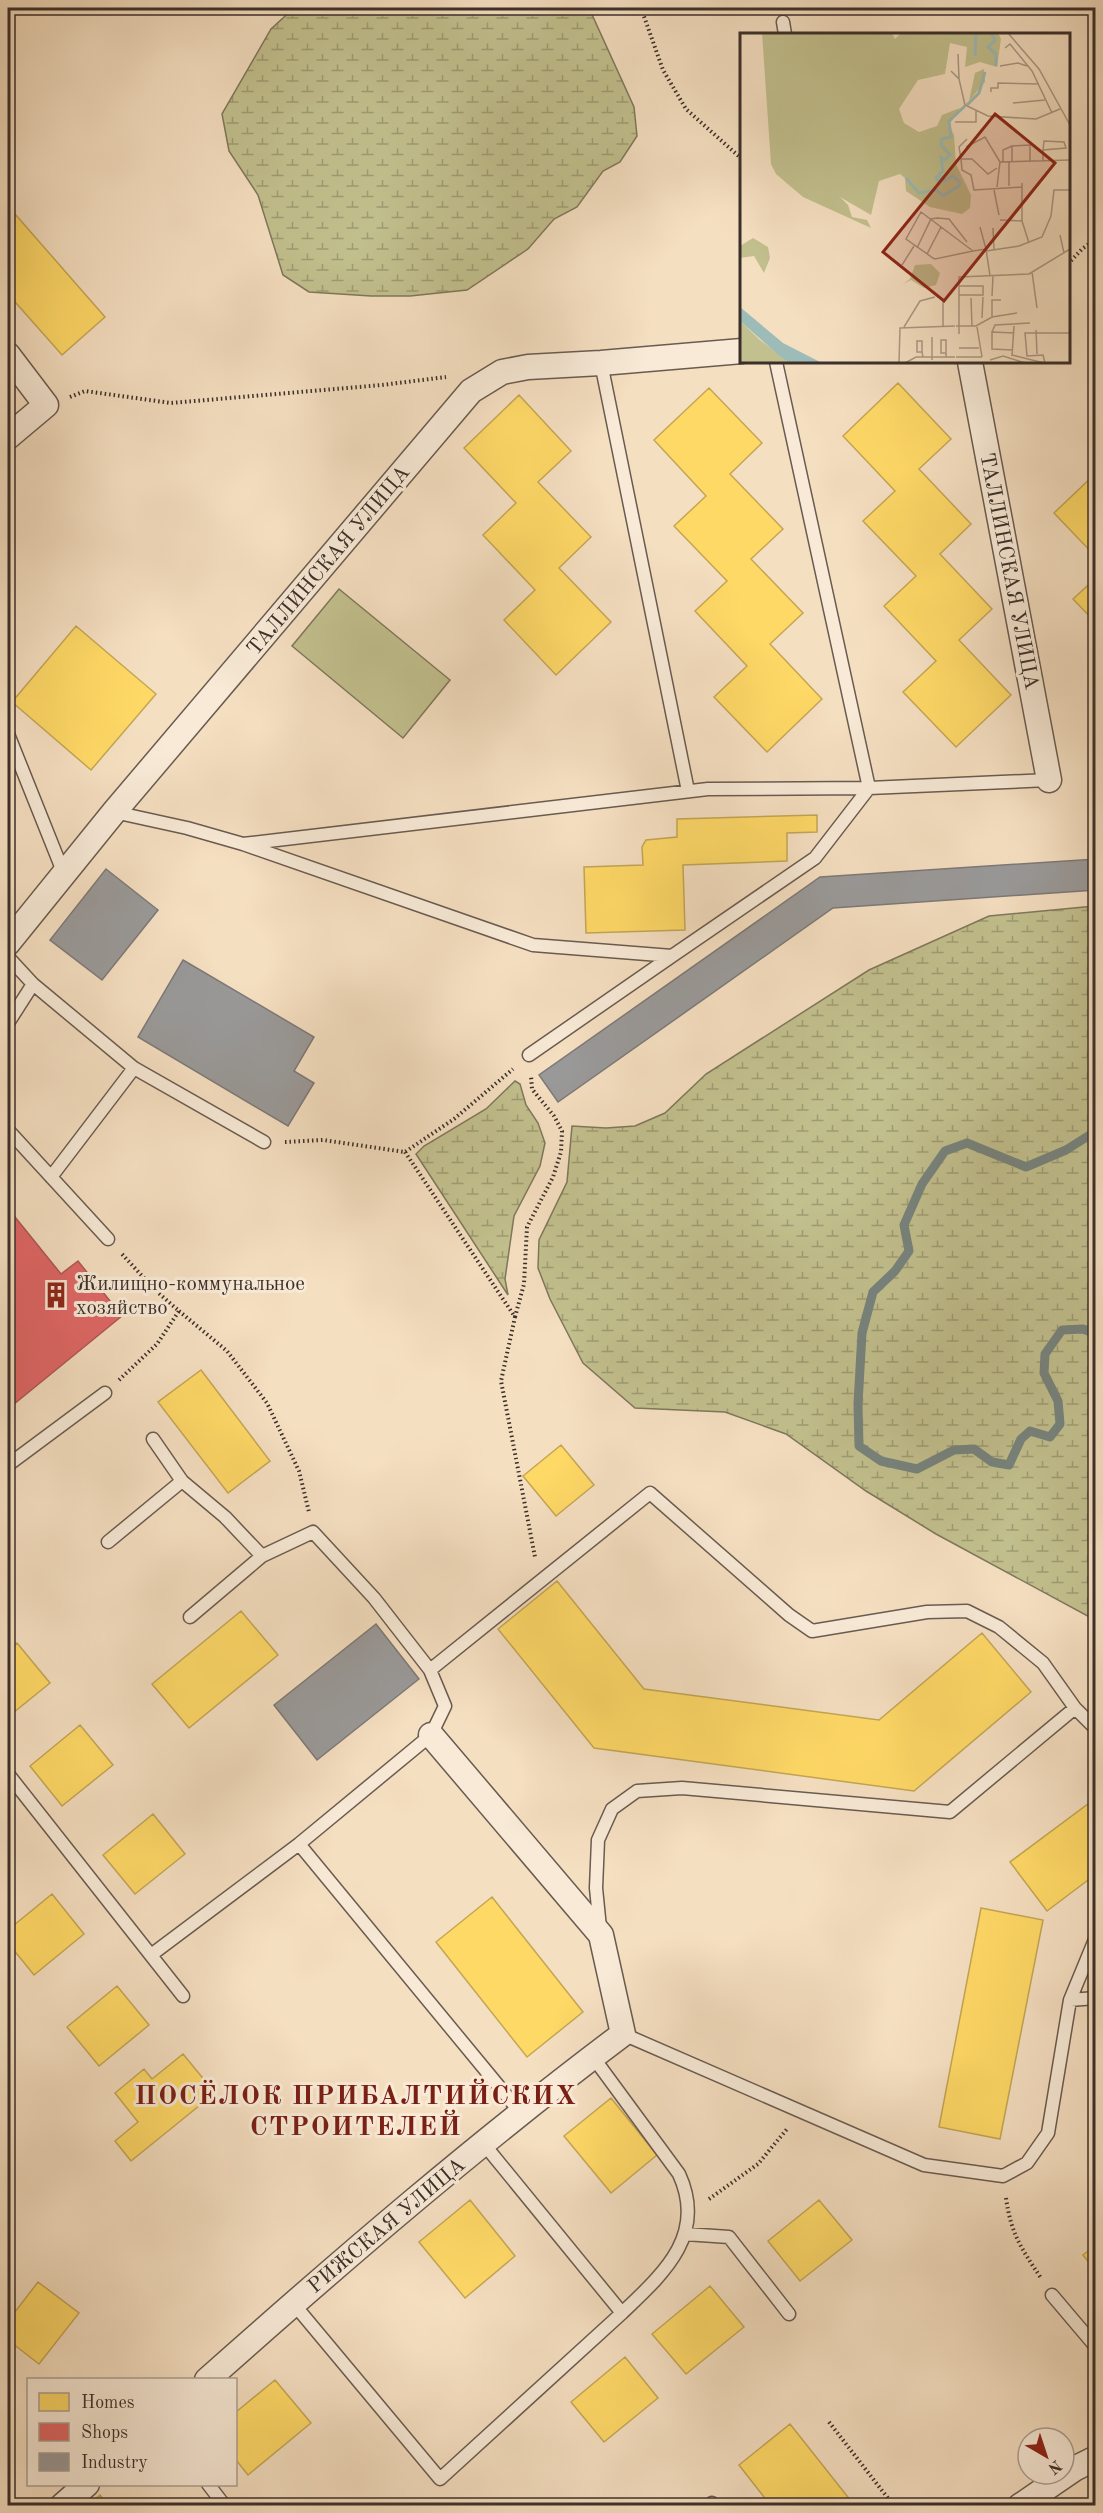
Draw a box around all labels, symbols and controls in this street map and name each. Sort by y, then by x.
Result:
inset map [740,33,1070,363]
street label: ТАЛЛИНСКАЯ УЛИЦА [975,451,1042,691]
street label: ТАЛЛИНСКАЯ УЛИЦА [244,462,415,660]
place label: Жилищно-коммунальное хозяйство [76,1274,305,1319]
building icon: Жилищно-коммунальное хозяйство [41,1280,71,1310]
district label: ПОСЁЛОК ПРИБАЛТИЙСКИХ СТРОИТЕЛЕЙ [135,2078,577,2141]
street label: РИЖСКАЯ УЛИЦА [304,2155,469,2298]
legend [27,2378,237,2486]
text: Homes [81,2394,135,2412]
text: Shops [81,2424,128,2442]
north arrow [1016,2426,1076,2486]
text: Industry [81,2454,148,2472]
text: N [1044,2456,1064,2477]

